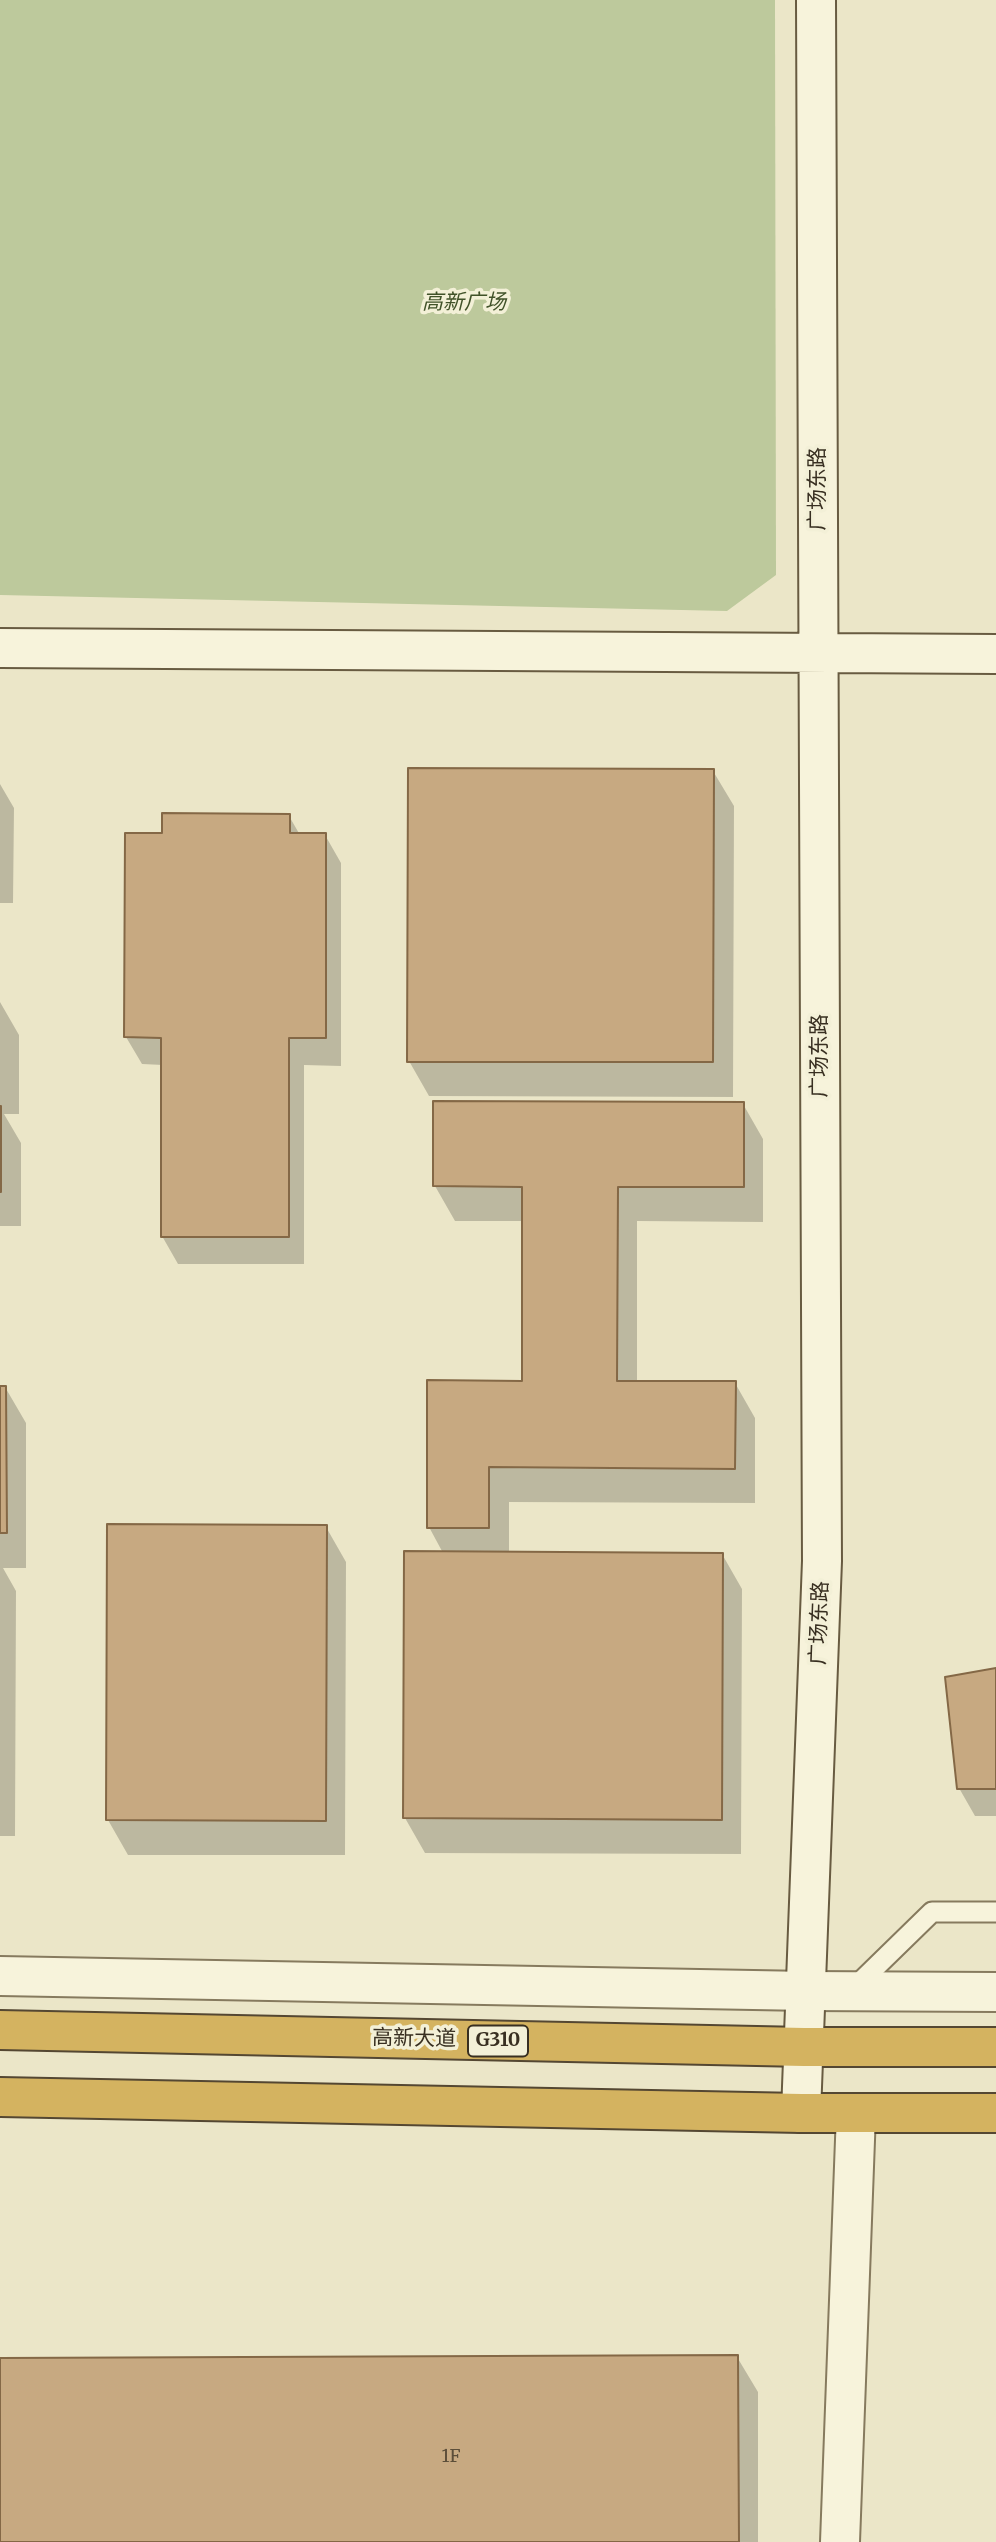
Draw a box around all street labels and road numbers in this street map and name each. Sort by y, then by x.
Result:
street label: 广场东路 [805,447,831,531]
street label: 广场东路 [807,1014,833,1098]
street label: 广场东路 [806,1581,834,1665]
road number: G310 [468,2025,528,2056]
street label: 高新大道 [372,2026,456,2052]

